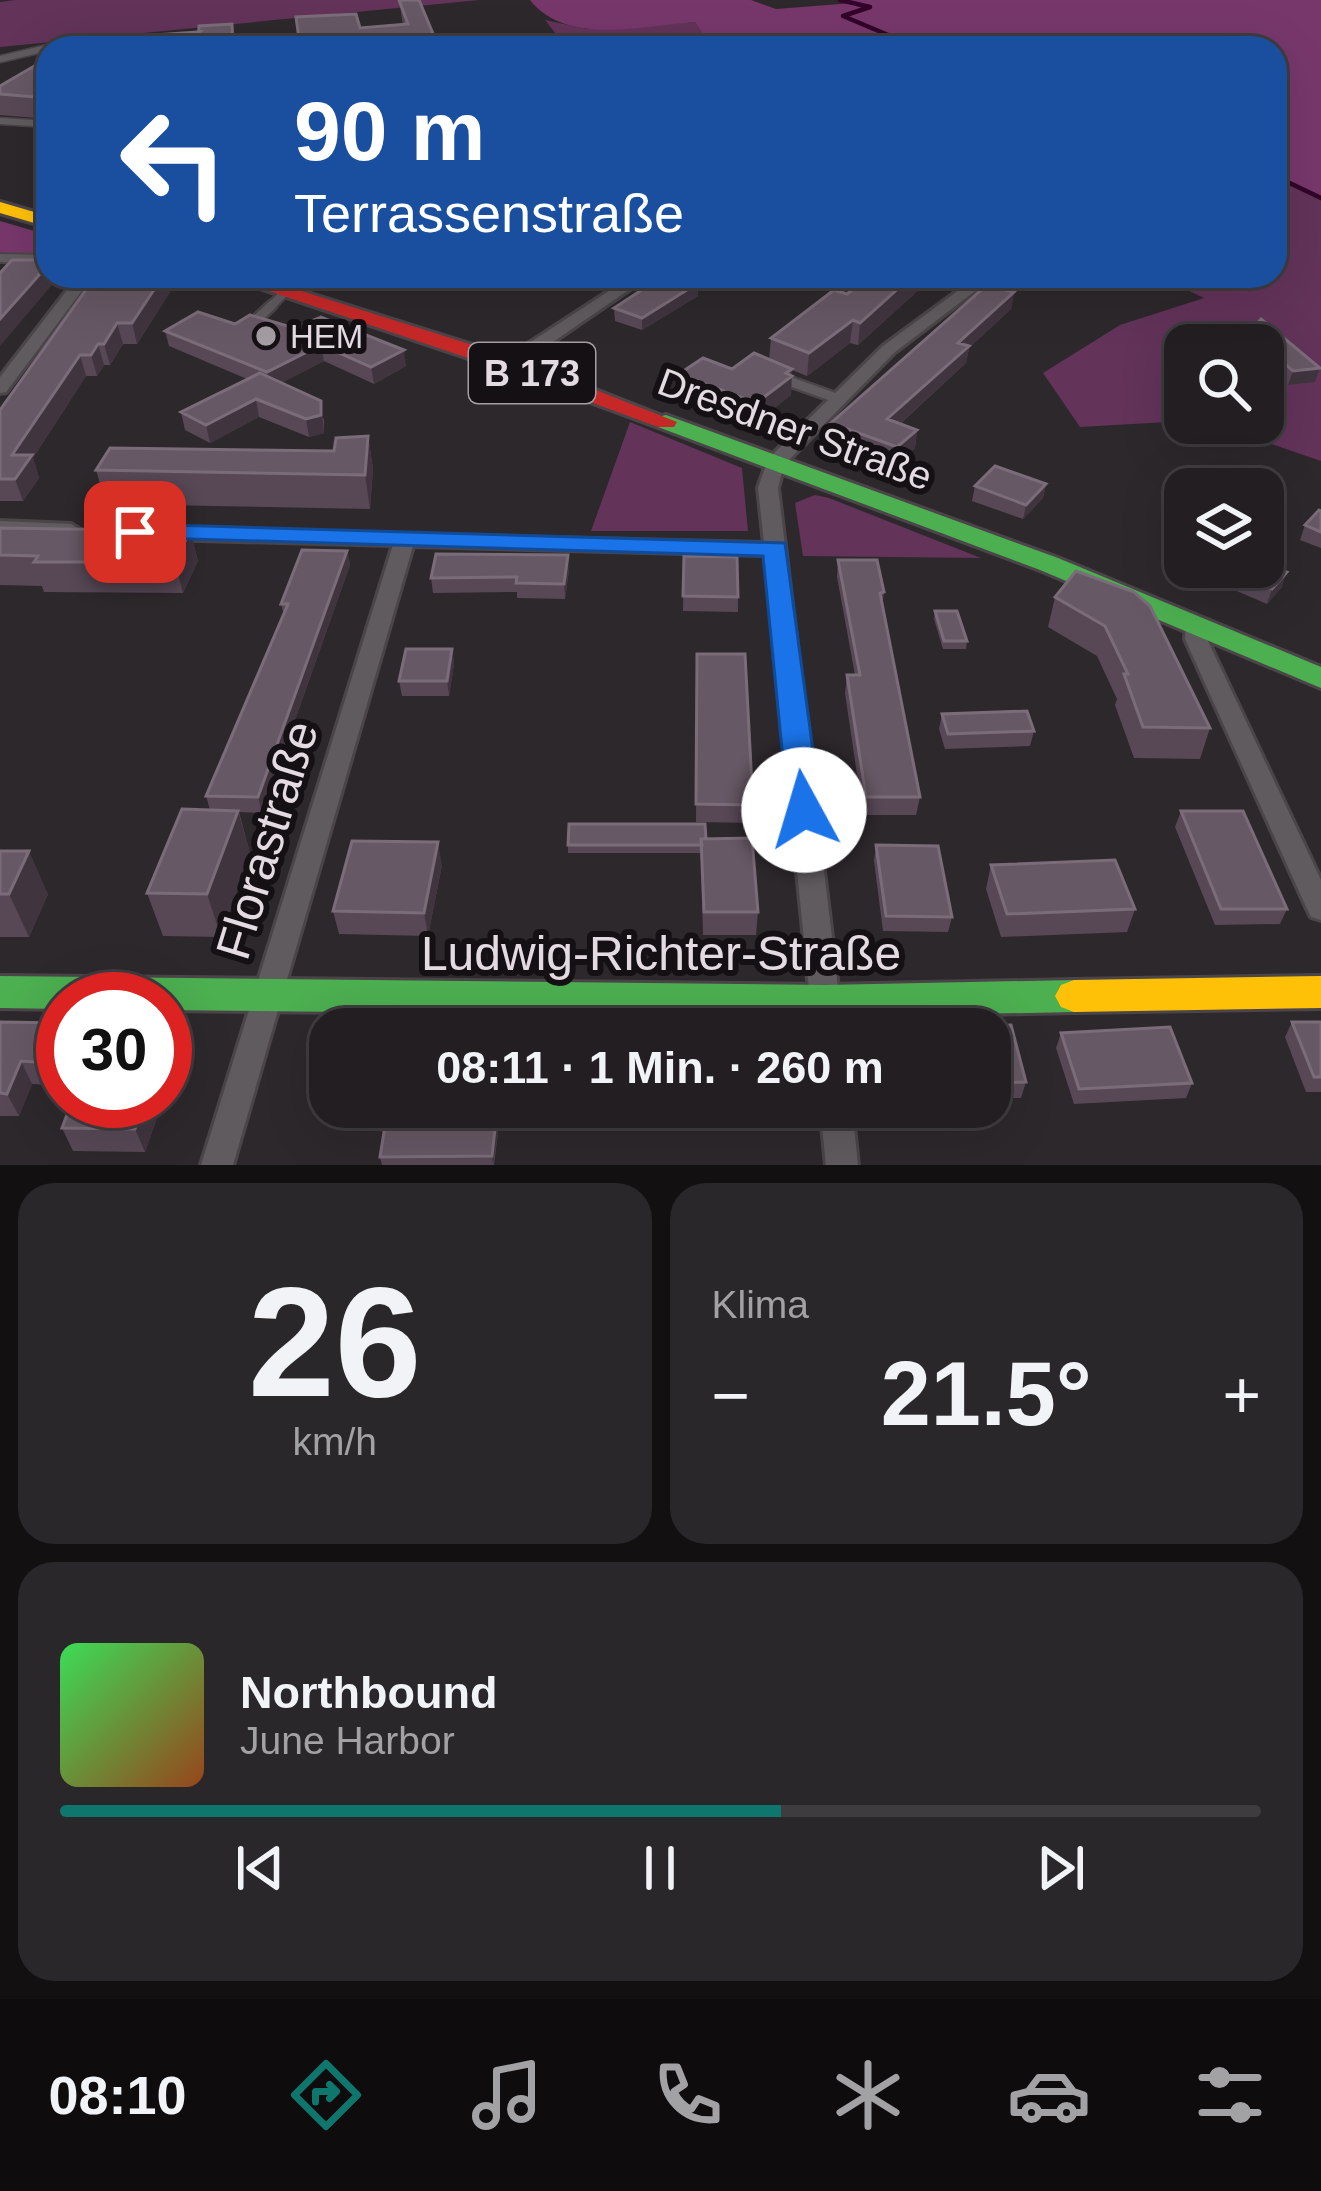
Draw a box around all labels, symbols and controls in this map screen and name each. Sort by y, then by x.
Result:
icon: left [96,84,252,240]
text: 90 m [294,84,485,178]
text: Terrassenstraße [294,183,684,243]
place label: HEM [290,318,363,355]
marker: HEM [253,323,279,349]
map controls [1164,324,1284,588]
button: search [1164,324,1284,444]
road number: B 173 [469,343,595,403]
street label: Dresdner Straße [652,359,938,499]
button: layers [1164,468,1284,588]
pin [84,481,186,583]
icon: arrive [102,499,168,565]
street label: Florastraße [206,715,328,965]
position arrow [741,747,867,873]
street label: Ludwig-Richter-Straße [421,927,901,980]
speed limit sign: 30 [36,972,192,1128]
text: 08:11 · 1 Min. · 260 m [436,1042,884,1093]
text: 26 [248,1255,422,1429]
text: Klima [712,1283,809,1326]
text: 21.5° [881,1344,1092,1444]
text: − [712,1358,750,1432]
text: + [1222,1358,1261,1432]
text: km/h [292,1420,377,1463]
text: Northbound [240,1667,497,1718]
text: June Harbor [240,1719,455,1762]
icon: previous [227,1835,293,1901]
icon: pause [627,1835,693,1901]
icon: next [1028,1835,1094,1901]
icon: directions [284,2053,368,2137]
icon: music [465,2053,549,2137]
icon: phone [646,2053,730,2137]
icon: climate [826,2053,910,2137]
icon: car [1007,2053,1091,2137]
icon: filters [1188,2053,1272,2137]
text: 08:10 [48,2065,187,2125]

